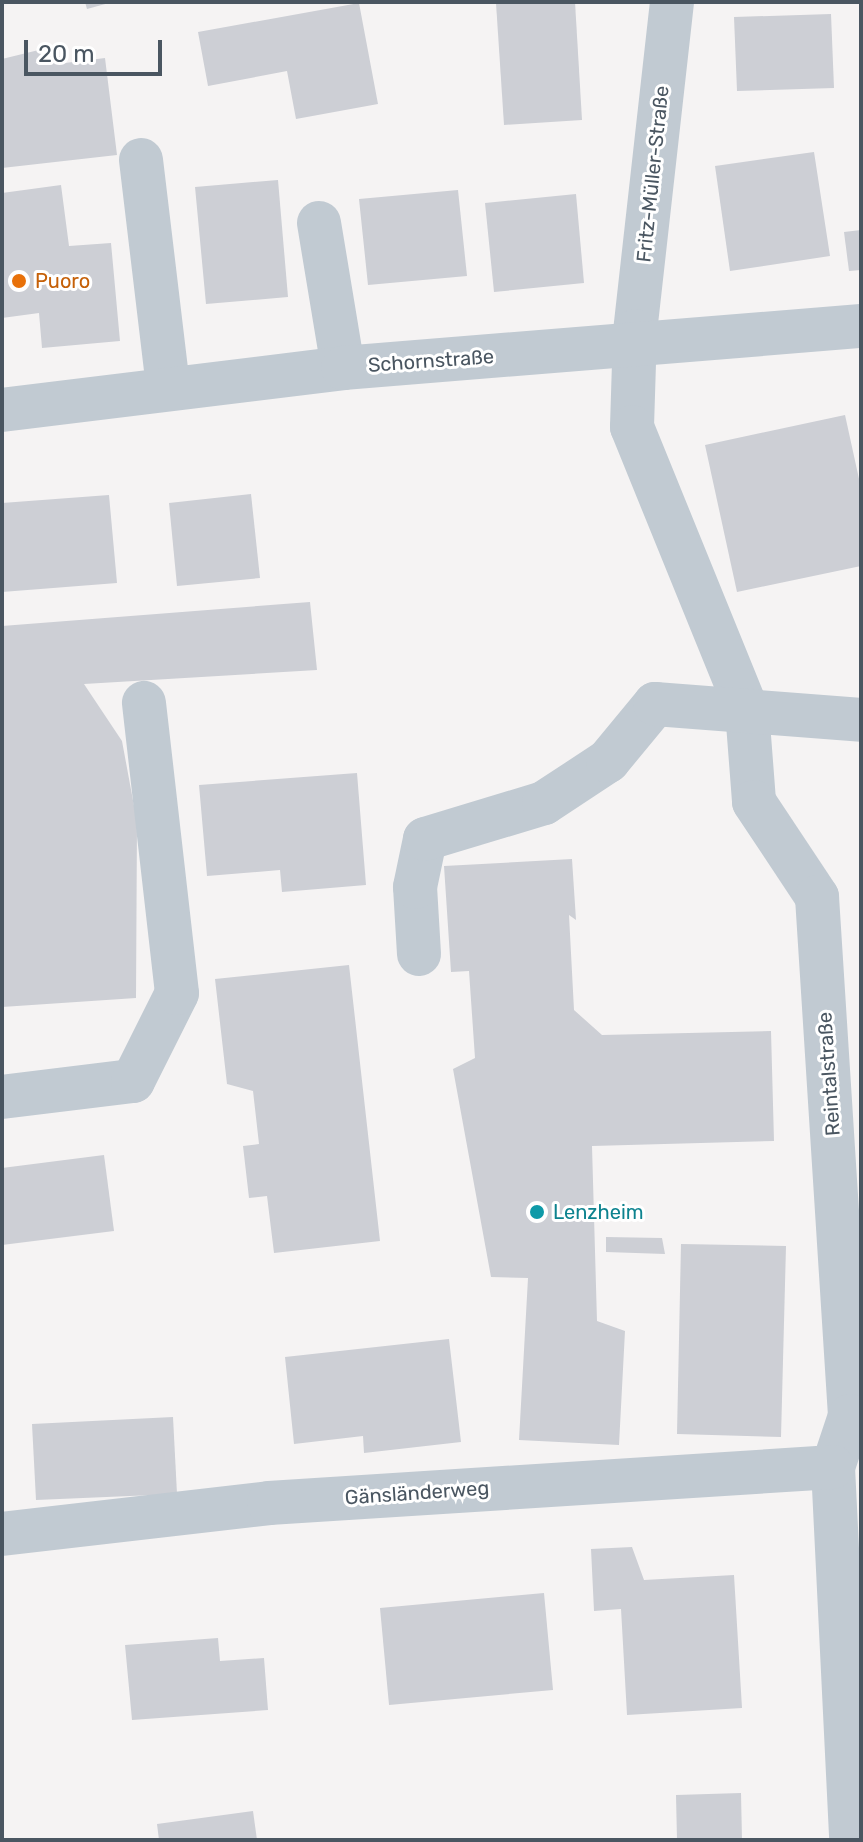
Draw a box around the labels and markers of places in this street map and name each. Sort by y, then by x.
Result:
place label: Puoro [35,269,90,293]
marker: Puoro [10,272,28,290]
place label: Lenzheim [553,1200,644,1224]
marker: Lenzheim [528,1203,546,1221]

